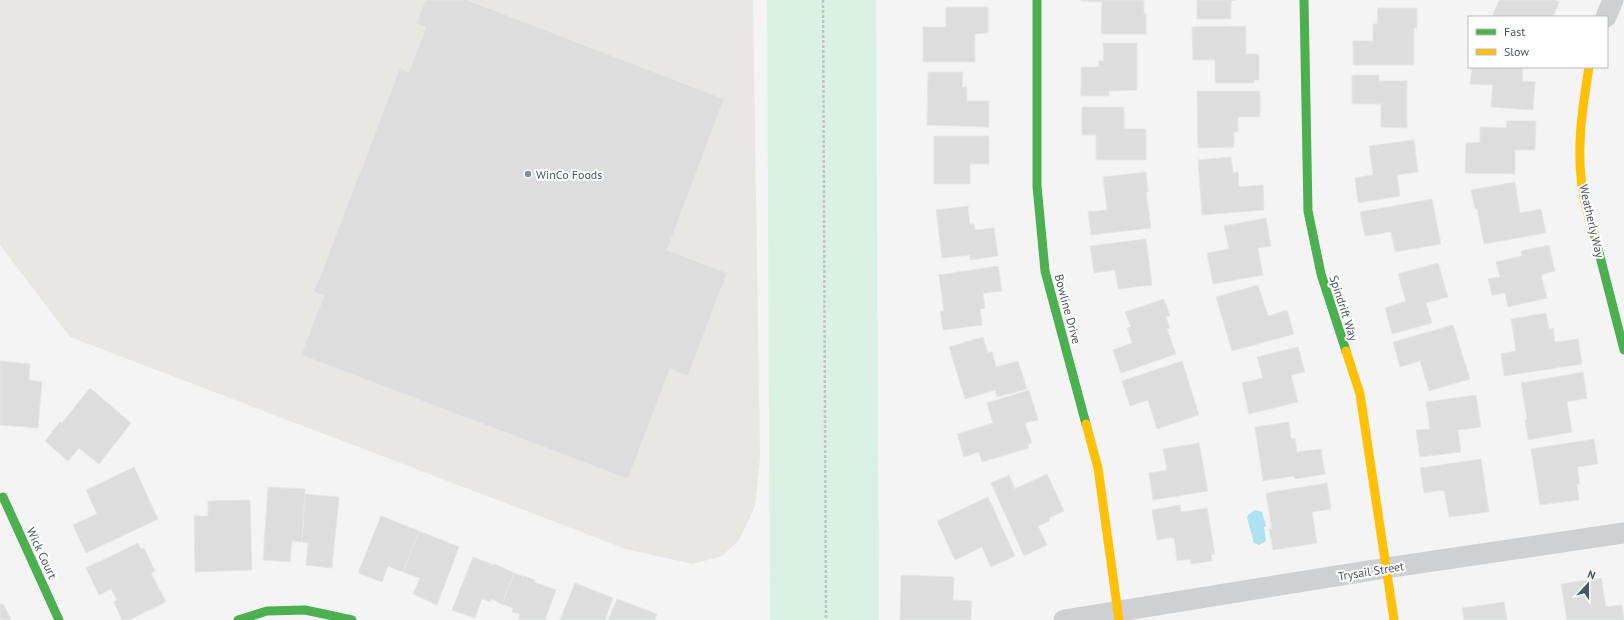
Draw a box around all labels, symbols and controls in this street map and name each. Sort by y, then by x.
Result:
legend [1468,16,1608,68]
text: Fast [1504,24,1525,39]
text: Slow [1504,44,1529,59]
place label: WinCo Foods [536,167,602,182]
marker: WinCo Foods [523,169,533,179]
street label: Weatherly Way [1576,183,1608,260]
street label: Bowline Drive [1051,272,1085,346]
street label: Spindrift Way [1326,273,1362,343]
street label: Wick Court [24,525,60,581]
street label: Trysail Street [1337,558,1405,584]
north arrow [1568,564,1608,604]
text: N [1586,567,1597,582]

